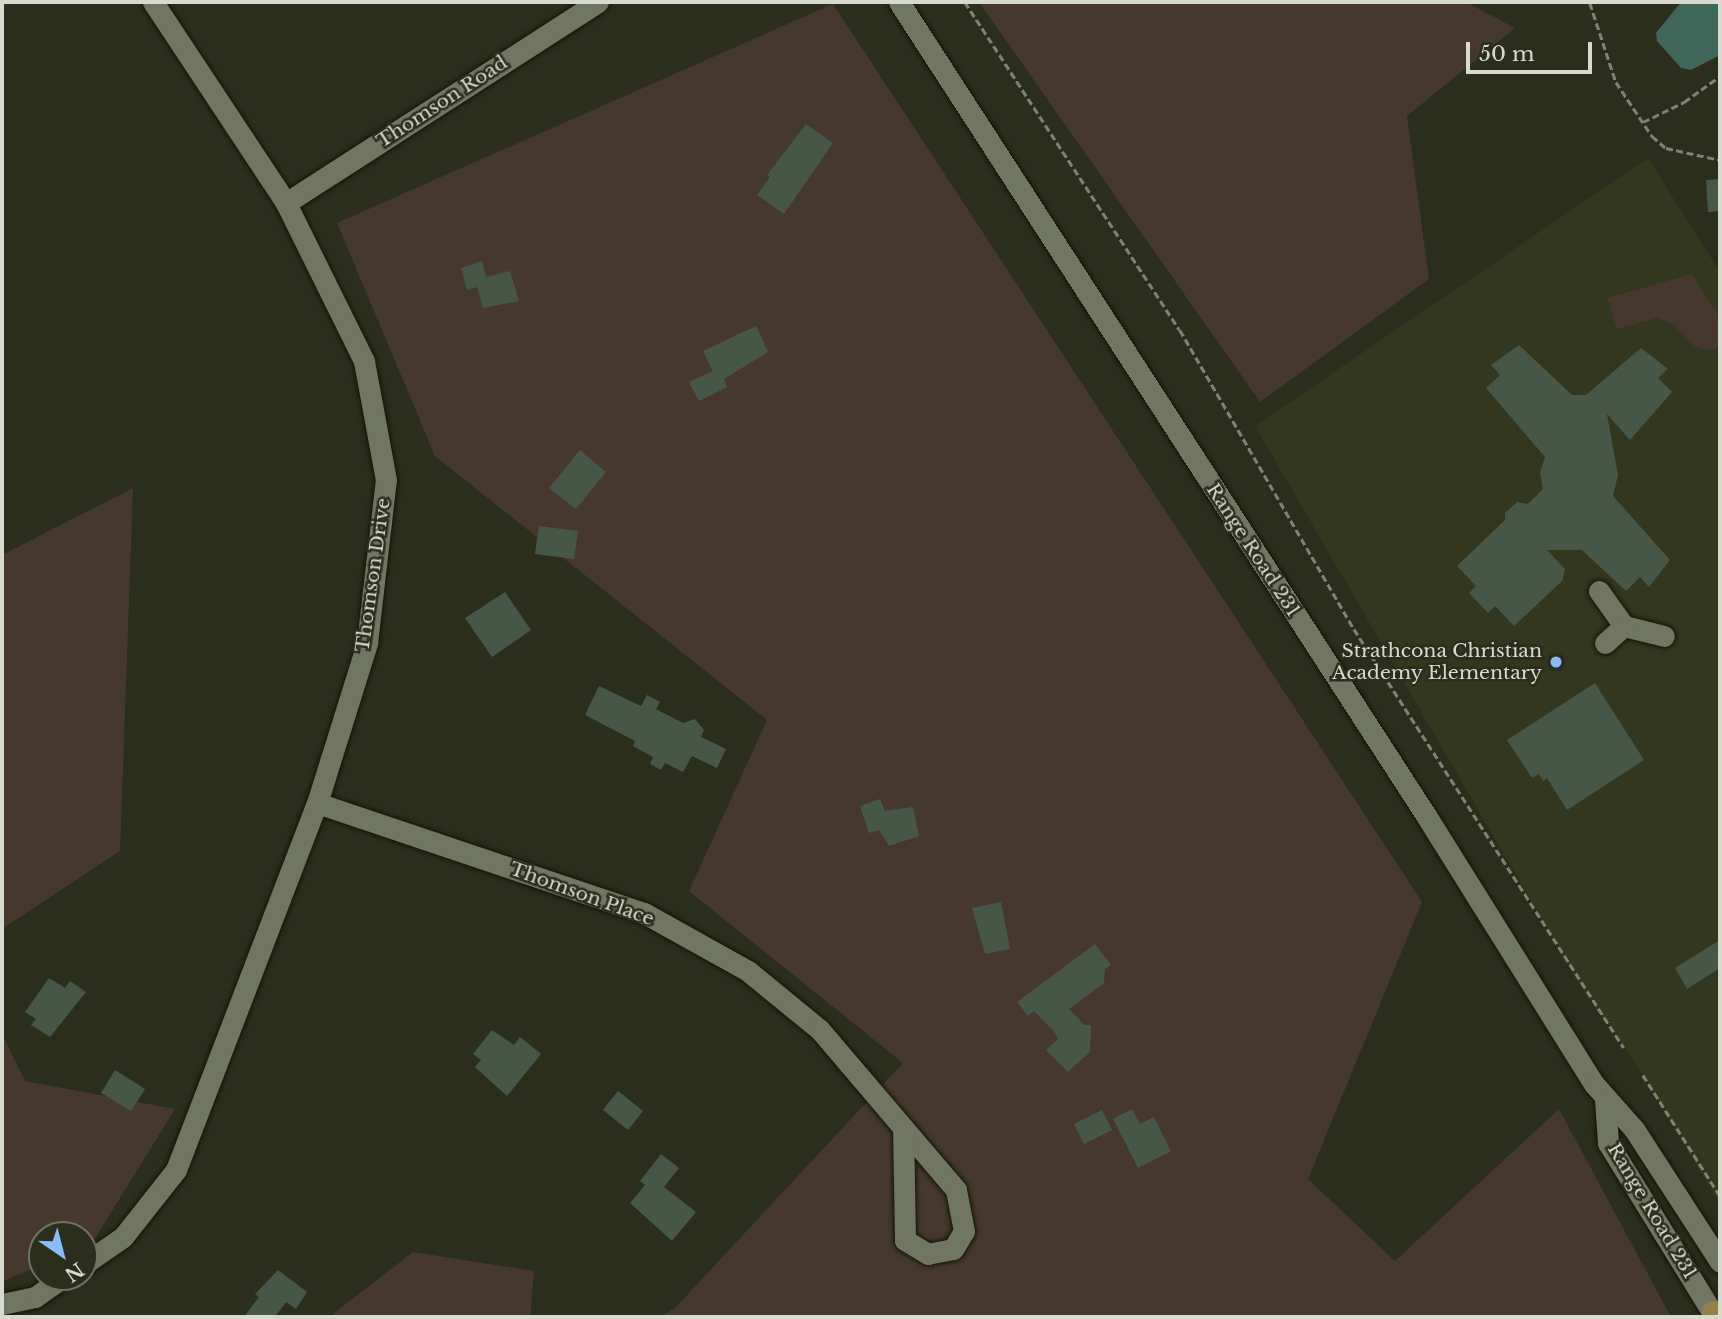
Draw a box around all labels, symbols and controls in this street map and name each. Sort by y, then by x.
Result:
scale bar [1470,28,1596,72]
text: 50 m [1479,41,1534,67]
street label: Thomson Road [372,51,512,153]
street label: Range Road 231 [1201,479,1305,621]
street label: Thomson Drive [351,497,395,653]
place label: Strathcona Christian Academy Elementary [1331,640,1542,684]
marker: Strathcona Christian Academy Elementary [1548,654,1564,670]
street label: Thomson Place [507,857,657,931]
street label: Range Road 231 [1603,1139,1701,1283]
north arrow [28,1221,98,1291]
text: N [60,1257,88,1287]

